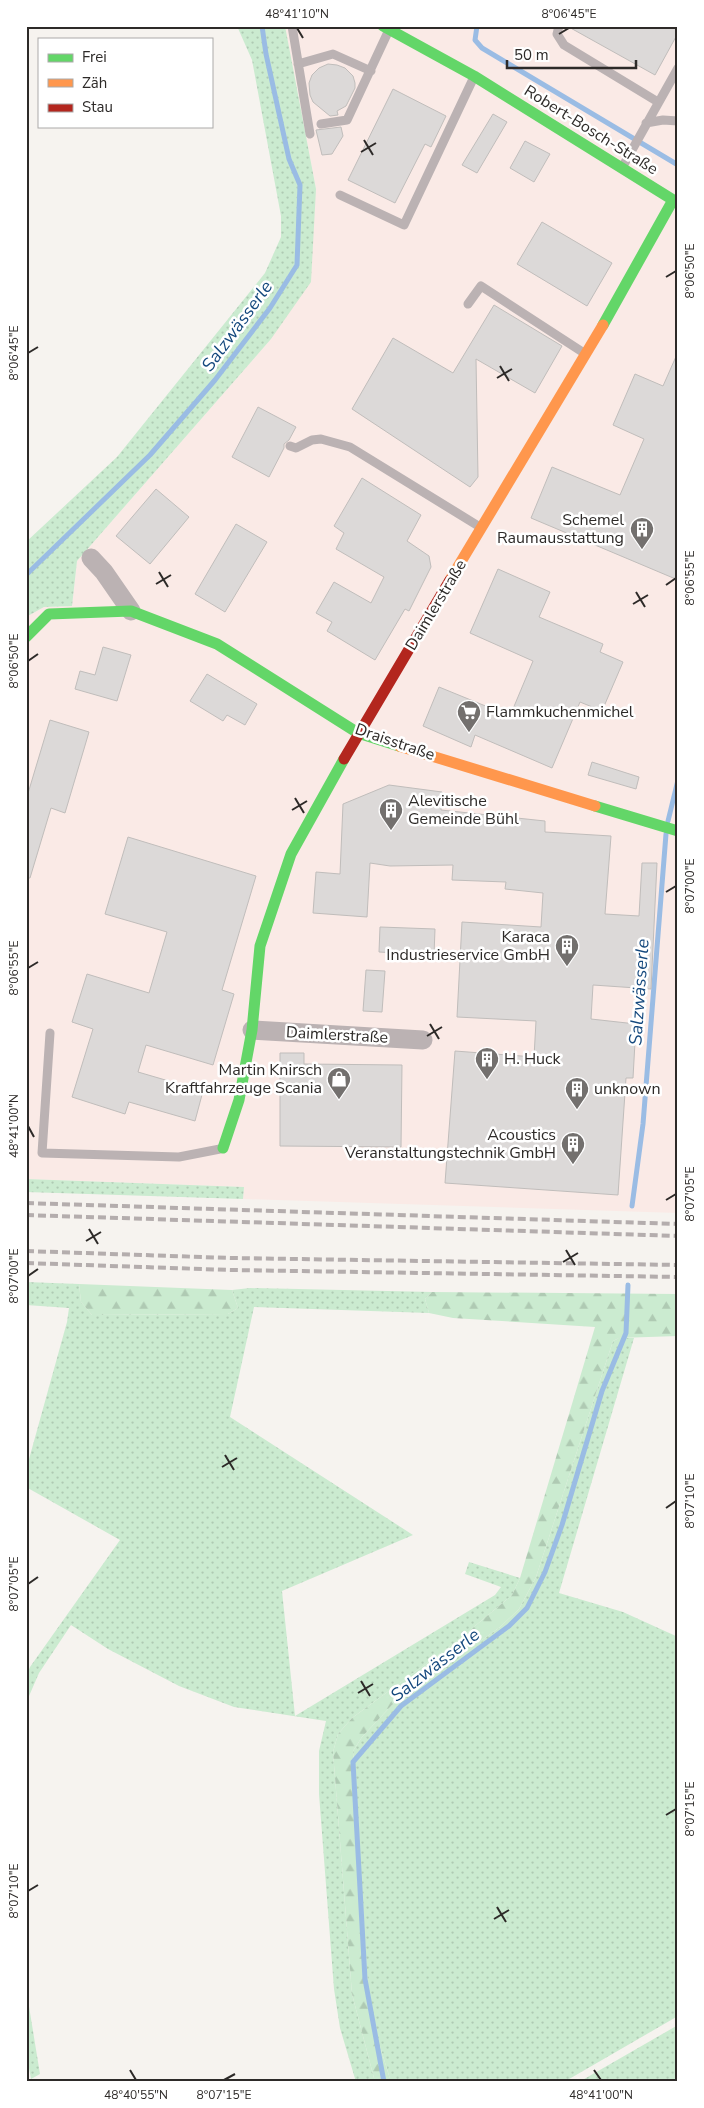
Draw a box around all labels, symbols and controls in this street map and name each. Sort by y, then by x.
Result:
text: 48°41'10"N [265,6,329,22]
text: 8°06'45"E [542,6,596,22]
legend [38,38,212,128]
scale bar [507,38,635,70]
text: 50 m [514,45,549,65]
text: Frei [82,47,107,67]
text: Zäh [82,73,107,93]
street label: Robert-Bosch-Straße [520,80,662,180]
text: Stau [82,97,113,117]
text: 8°06'50"E [682,244,698,298]
water label: Salzwässerle [196,275,278,376]
text: 8°06'45"E [6,326,22,380]
place label: Schemel Raumausstattung [497,509,624,549]
building icon: Schemel Raumausstattung [629,516,655,550]
text: 8°06'55"E [682,551,698,605]
street label: Daimlerstraße [400,555,472,655]
text: 8°06'50"E [6,634,22,688]
supermarket icon: Flammkuchenmichel [456,699,482,733]
place label: Flammkuchenmichel [486,701,634,723]
street label: Draisstraße [352,718,438,766]
place label: Alevitische Gemeinde Bühl [408,790,519,830]
building icon: Alevitische Gemeinde Bühl [378,797,404,831]
text: 8°07'00"E [682,859,698,913]
place label: Karaca Industrieservice GmbH [386,926,550,966]
building icon: Karaca Industrieservice GmbH [554,933,580,967]
water label: Salzwässerle [623,937,655,1046]
text: 8°06'55"E [6,941,22,995]
street label: Daimlerstraße [285,1021,389,1049]
building icon: H. Huck [474,1046,500,1080]
place label: H. Huck [504,1048,561,1070]
place label: Martin Knirsch Kraftfahrzeuge Scania [165,1059,322,1099]
shop icon: Martin Knirsch Kraftfahrzeuge Scania [326,1066,352,1100]
building icon: unknown [564,1076,590,1110]
place label: unknown [594,1078,660,1100]
text: 48°41'00"N [6,1094,22,1158]
place label: Acoustics Veranstaltungstechnik GmbH [344,1124,556,1164]
building icon: Acoustics Veranstaltungstechnik GmbH [560,1131,586,1165]
text: 8°07'05"E [682,1167,698,1221]
text: 8°07'00"E [6,1249,22,1303]
text: 8°07'10"E [682,1474,698,1528]
text: 8°07'05"E [6,1557,22,1611]
water label: Salzwässerle [386,1622,485,1707]
text: 8°07'15"E [682,1782,698,1836]
text: 8°07'10"E [6,1864,22,1918]
text: 48°40'55"N [104,2087,168,2103]
text: 8°07'15"E [197,2087,251,2103]
text: 48°41'00"N [569,2087,633,2103]

